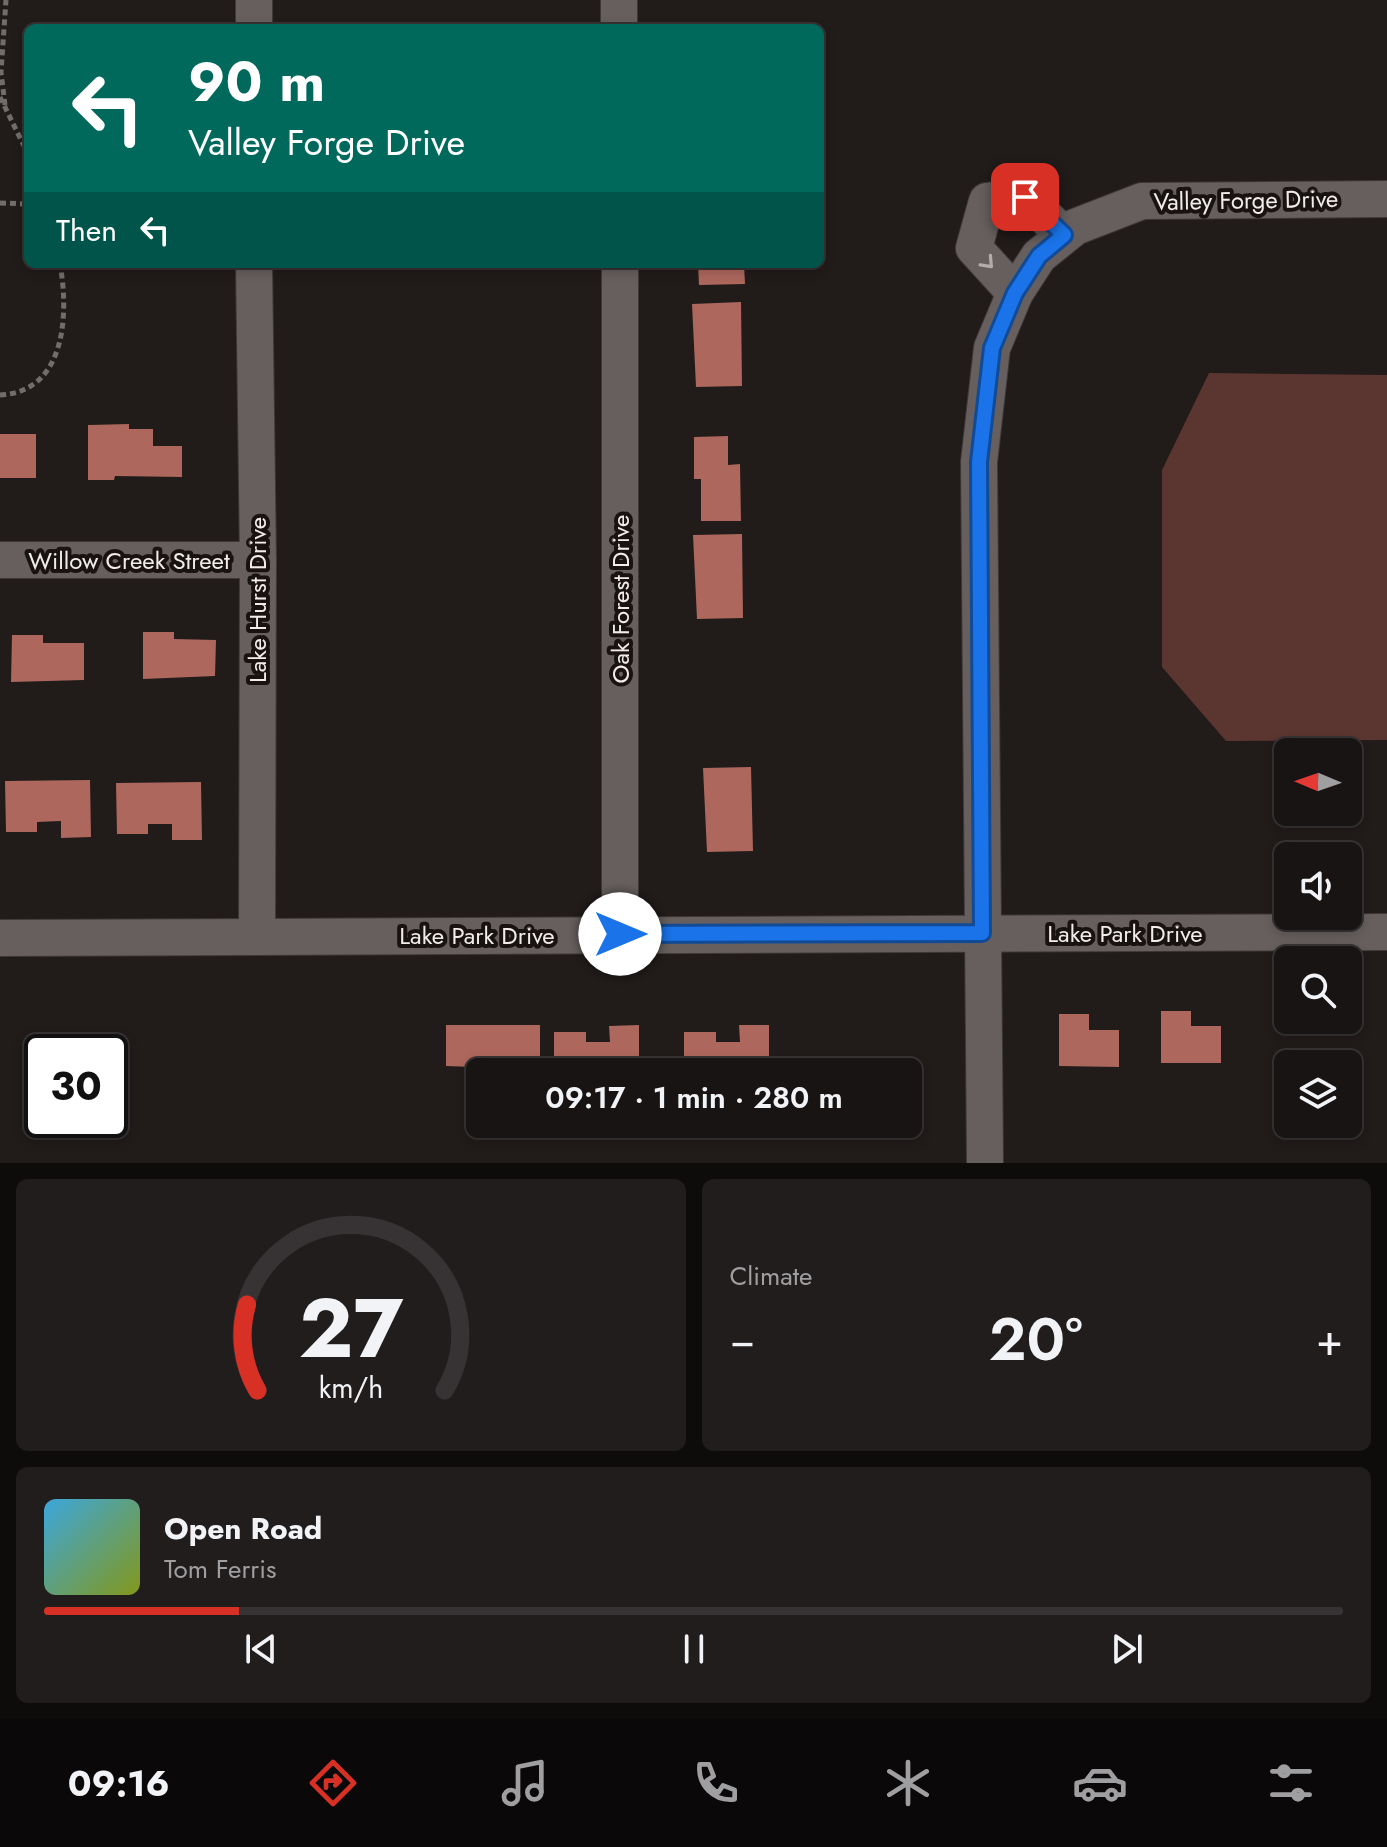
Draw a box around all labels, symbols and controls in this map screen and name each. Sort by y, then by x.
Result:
text: 90 m [188,41,325,122]
icon: left [56,56,160,160]
text: Valley Forge Drive [188,116,465,168]
pin [991,163,1059,231]
icon: arrive [1003,175,1047,219]
street label: Valley Forge Drive [1153,181,1339,219]
icon: left [133,208,177,252]
text: Then [56,209,117,252]
one-way arrow [978,254,993,268]
street label: Oak Forest Drive [603,515,638,683]
street label: Lake Hurst Drive [240,517,275,683]
street label: Willow Creek Street [28,543,230,578]
north arrow [1274,738,1362,826]
map controls [1274,738,1362,1138]
button: sound [1274,842,1362,930]
position arrow [578,892,662,976]
street label: Lake Park Drive [1047,916,1203,951]
street label: Lake Park Drive [399,918,555,953]
button: search [1274,946,1362,1034]
speed limit sign: 30 [24,1034,128,1138]
button: layers [1274,1050,1362,1138]
text: 09:17 · 1 min · 280 m [545,1076,843,1119]
text: Climate [730,1257,812,1295]
text: 27 [298,1268,403,1388]
text: 20° [989,1296,1083,1383]
text: − [730,1308,755,1372]
text: + [1316,1308,1343,1372]
text: km/h [318,1367,383,1409]
text: Open Road [164,1507,322,1550]
text: Tom Ferris [164,1550,276,1588]
icon: previous [239,1627,283,1671]
icon: pause [672,1627,716,1671]
icon: next [1105,1627,1149,1671]
icon: directions [305,1755,361,1811]
icon: music [497,1755,553,1811]
icon: phone [688,1755,744,1811]
icon: climate [880,1755,936,1811]
icon: car [1072,1755,1128,1811]
icon: filters [1263,1755,1319,1811]
text: 09:16 [68,1757,170,1809]

